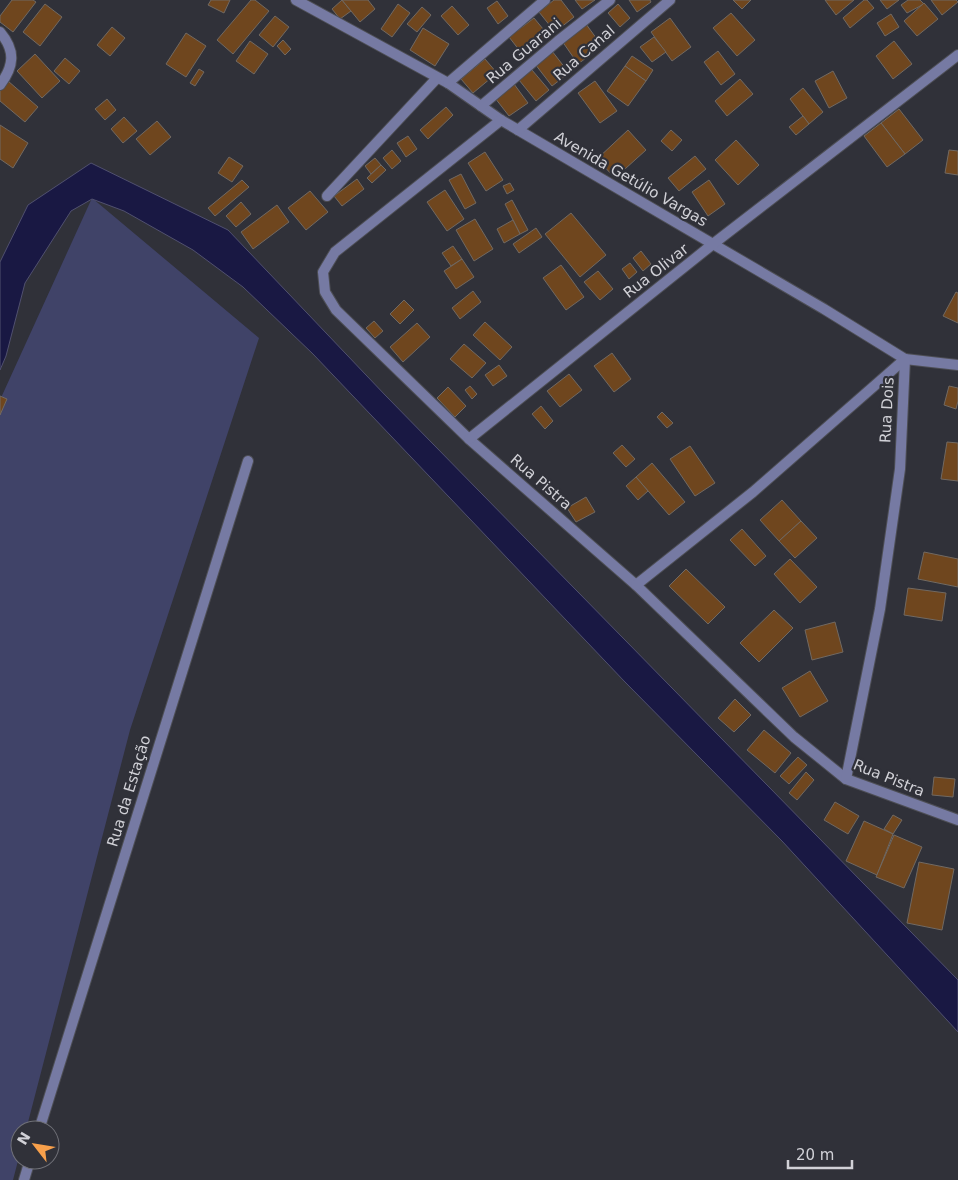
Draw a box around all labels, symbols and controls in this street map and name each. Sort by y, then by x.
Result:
street label: Rua Guarani [483,14,565,88]
street label: Rua Canal [550,21,618,85]
street label: Avenida Getúlio Vargas [551,128,711,230]
street label: Rua Olivar [620,240,693,302]
street label: Rua Dois [876,376,898,443]
street label: Rua Pistra [507,451,575,513]
street label: Rua da Estação [103,733,155,849]
street label: Rua Pistra [851,756,927,800]
north arrow [10,1120,60,1170]
text: N [14,1129,34,1147]
scale bar [788,1138,852,1170]
text: 20 m [796,1146,834,1164]

